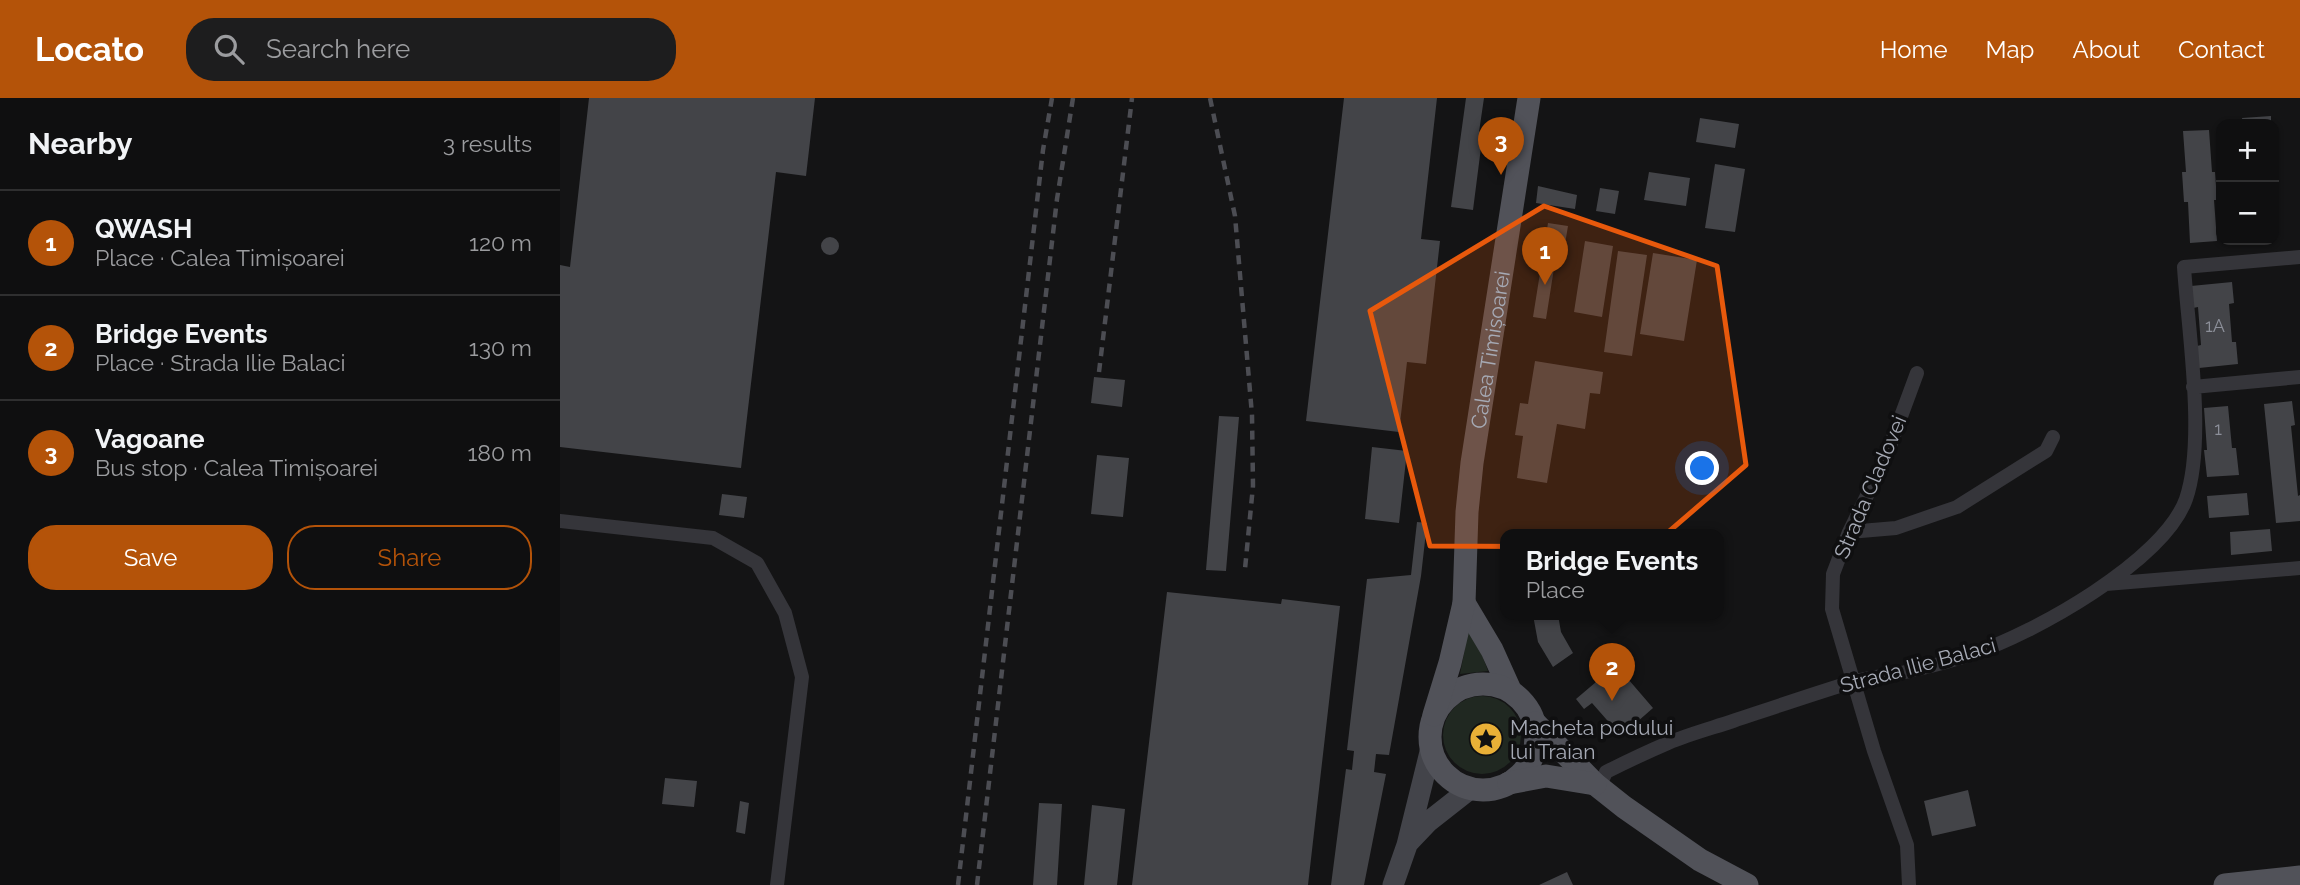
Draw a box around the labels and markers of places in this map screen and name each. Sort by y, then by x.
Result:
pin: 3 [1478,117,1524,175]
pin: 1 [1522,227,1568,285]
pin: 2 [1589,643,1635,701]
place label: Macheta podului lui Traian [1510,715,1673,764]
place icon: Macheta podului lui Traian [1467,720,1505,758]

